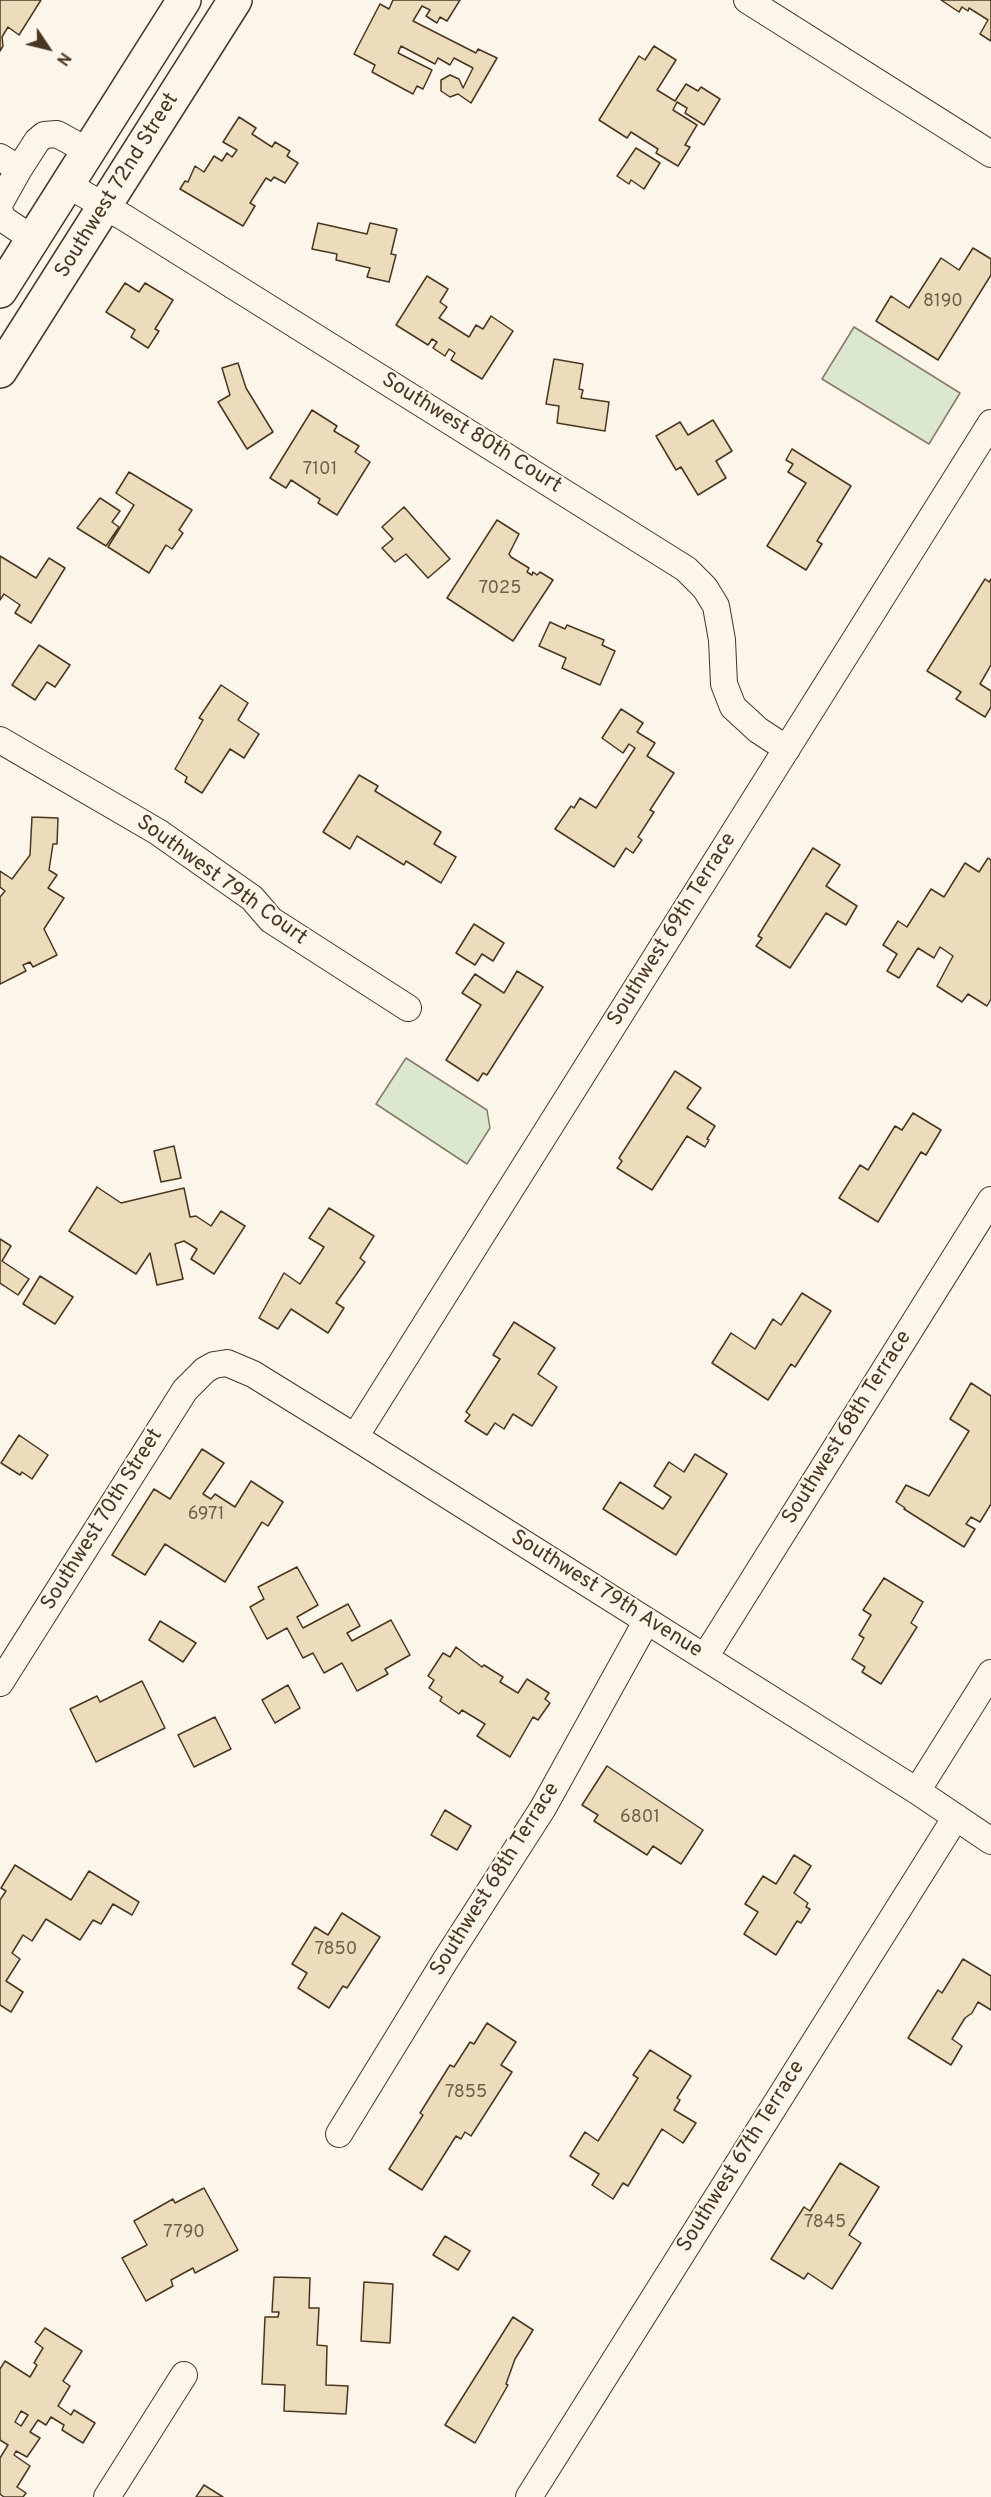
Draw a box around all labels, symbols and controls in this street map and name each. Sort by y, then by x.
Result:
north arrow [18,18,78,78]
text: N [51,48,74,69]
street label: Southwest 72nd Street [51,89,185,283]
house number: 8190 [923,291,963,313]
street label: Southwest 80th Court [376,368,566,500]
house number: 7101 [303,459,337,481]
house number: 7025 [479,578,521,600]
street label: Southwest 79th Court [131,811,311,951]
street label: Southwest 69th Terrace [603,829,743,1031]
street label: Southwest 68th Terrace [778,1327,918,1529]
street label: Southwest 70th Street [37,1425,169,1615]
house number: 6971 [188,1504,224,1526]
street label: Southwest 79th Avenue [506,1526,706,1664]
street label: Southwest 68th Terrace [426,1779,566,1981]
house number: 6801 [620,1807,660,1829]
house number: 7850 [315,1939,357,1961]
street label: Southwest 67th Terrace [673,2057,811,2257]
house number: 7855 [445,2082,487,2104]
house number: 7845 [804,2212,846,2234]
house number: 7790 [163,2222,205,2244]

